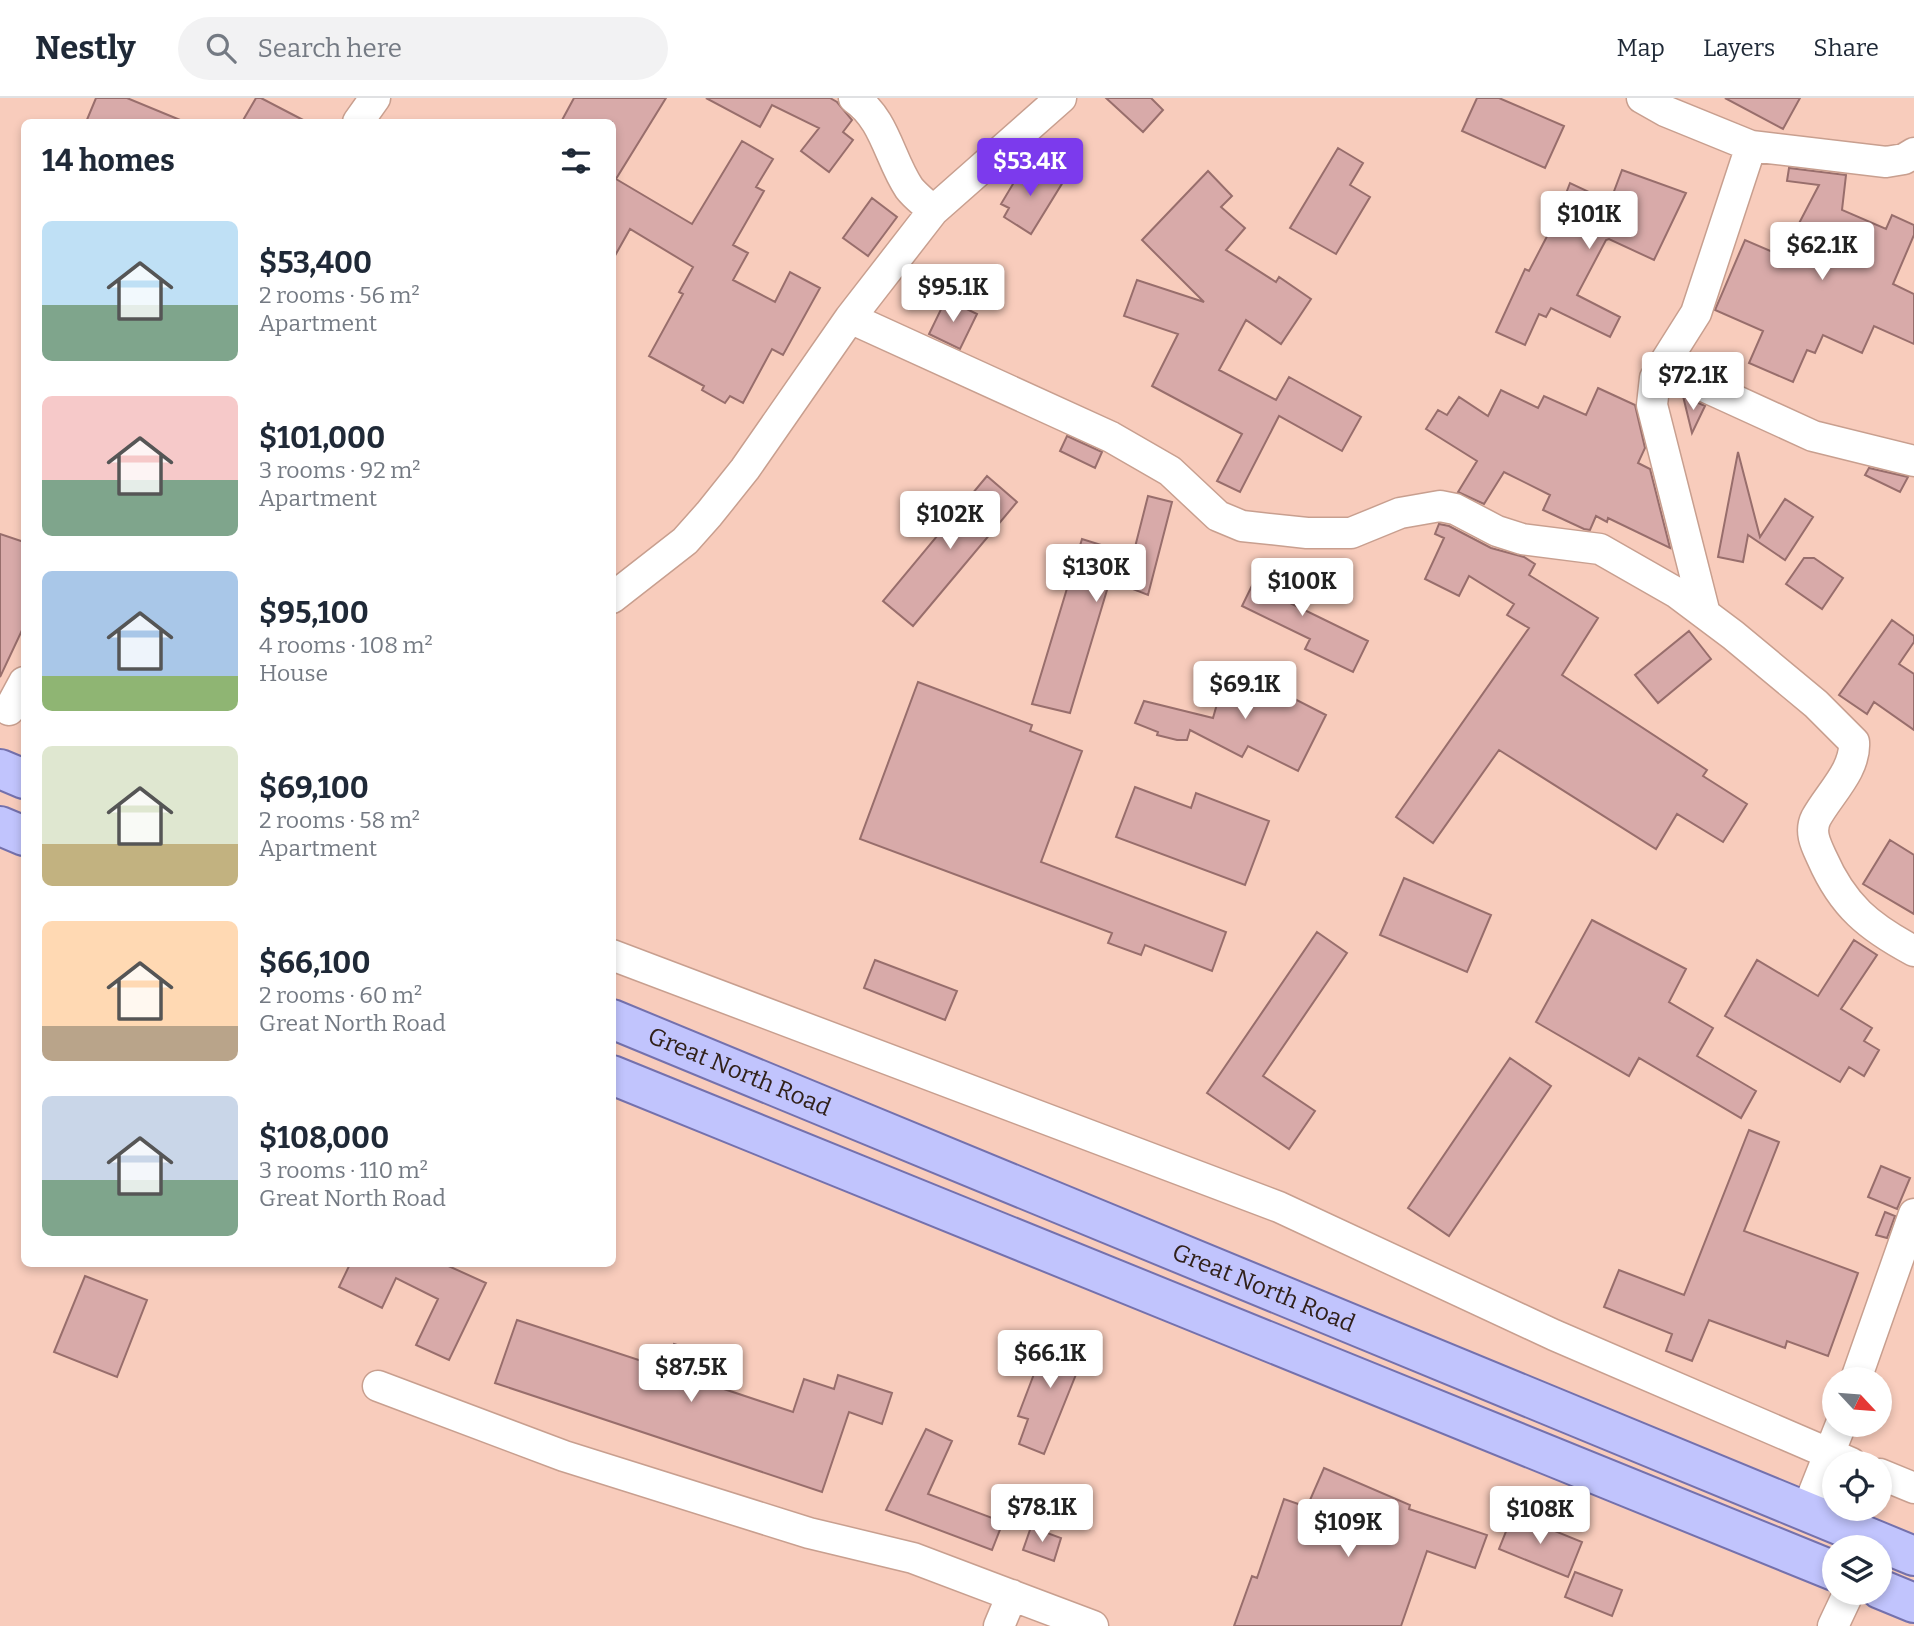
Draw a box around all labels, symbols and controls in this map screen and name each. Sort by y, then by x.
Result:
search box [178,17,668,80]
text: Nestly [35,28,136,68]
icon: search [202,29,240,67]
text: Search here [258,33,402,64]
text: Map [1617,34,1665,62]
text: Layers [1703,34,1775,62]
text: Share [1813,34,1879,62]
pin: $53.4K [973,139,1087,198]
icon: filters [557,142,595,180]
text: 14 homes [42,143,175,179]
text: $53.4K [993,147,1067,175]
pin: $101K [1540,192,1638,251]
text: $101K [1557,200,1621,228]
pin: $62.1K [1765,222,1879,282]
text: $62.1K [1786,231,1858,259]
text: $53,400 [259,245,372,281]
icon: home [98,249,182,333]
pin: $95.1K [896,264,1010,324]
text: $95.1K [917,273,989,301]
text: 2 rooms · 56 m² [259,281,420,309]
text: Apartment [259,309,377,337]
pin: $72.1K [1636,352,1750,412]
text: $72.1K [1658,361,1728,389]
text: $101,000 [259,420,385,456]
icon: home [98,424,182,508]
text: 3 rooms · 92 m² [259,456,420,484]
text: Apartment [259,484,377,512]
pin: $102K [901,491,999,551]
text: $102K [916,500,984,528]
pin: $130K [1047,545,1145,604]
text: $130K [1062,553,1130,581]
pin: $100K [1253,559,1351,618]
text: $100K [1267,567,1337,595]
text: $95,100 [259,595,369,631]
icon: home [98,599,182,683]
text: 4 rooms · 108 m² [259,631,433,659]
text: House [259,659,328,687]
pin: $69.1K [1188,662,1302,721]
text: $69.1K [1209,670,1281,698]
text: $69,100 [259,770,369,806]
icon: home [98,774,182,858]
text: 2 rooms · 58 m² [259,806,420,834]
text: Apartment [259,834,377,862]
text: $66,100 [259,945,370,981]
icon: home [98,949,182,1033]
text: 2 rooms · 60 m² [259,981,422,1009]
text: Great North Road [259,1009,446,1037]
street label: Great North Road [644,1021,835,1122]
text: $108,000 [259,1120,389,1156]
icon: home [98,1124,182,1208]
text: 3 rooms · 110 m² [259,1156,428,1184]
text: Great North Road [259,1184,446,1212]
street label: Great North Road [1168,1238,1359,1338]
pin: $66.1K [993,1330,1107,1390]
text: $66.1K [1014,1339,1086,1367]
pin: $87.5K [634,1344,748,1404]
text: $87.5K [655,1353,727,1381]
north arrow [1822,1367,1892,1437]
map controls [1822,1367,1892,1605]
button: locate [1822,1451,1892,1521]
pin: $78.1K [985,1484,1099,1544]
pin: $108K [1491,1486,1589,1546]
text: $78.1K [1007,1493,1077,1521]
text: $108K [1506,1495,1574,1523]
pin: $109K [1299,1500,1397,1559]
text: $109K [1314,1508,1382,1536]
button: layers [1822,1535,1892,1605]

